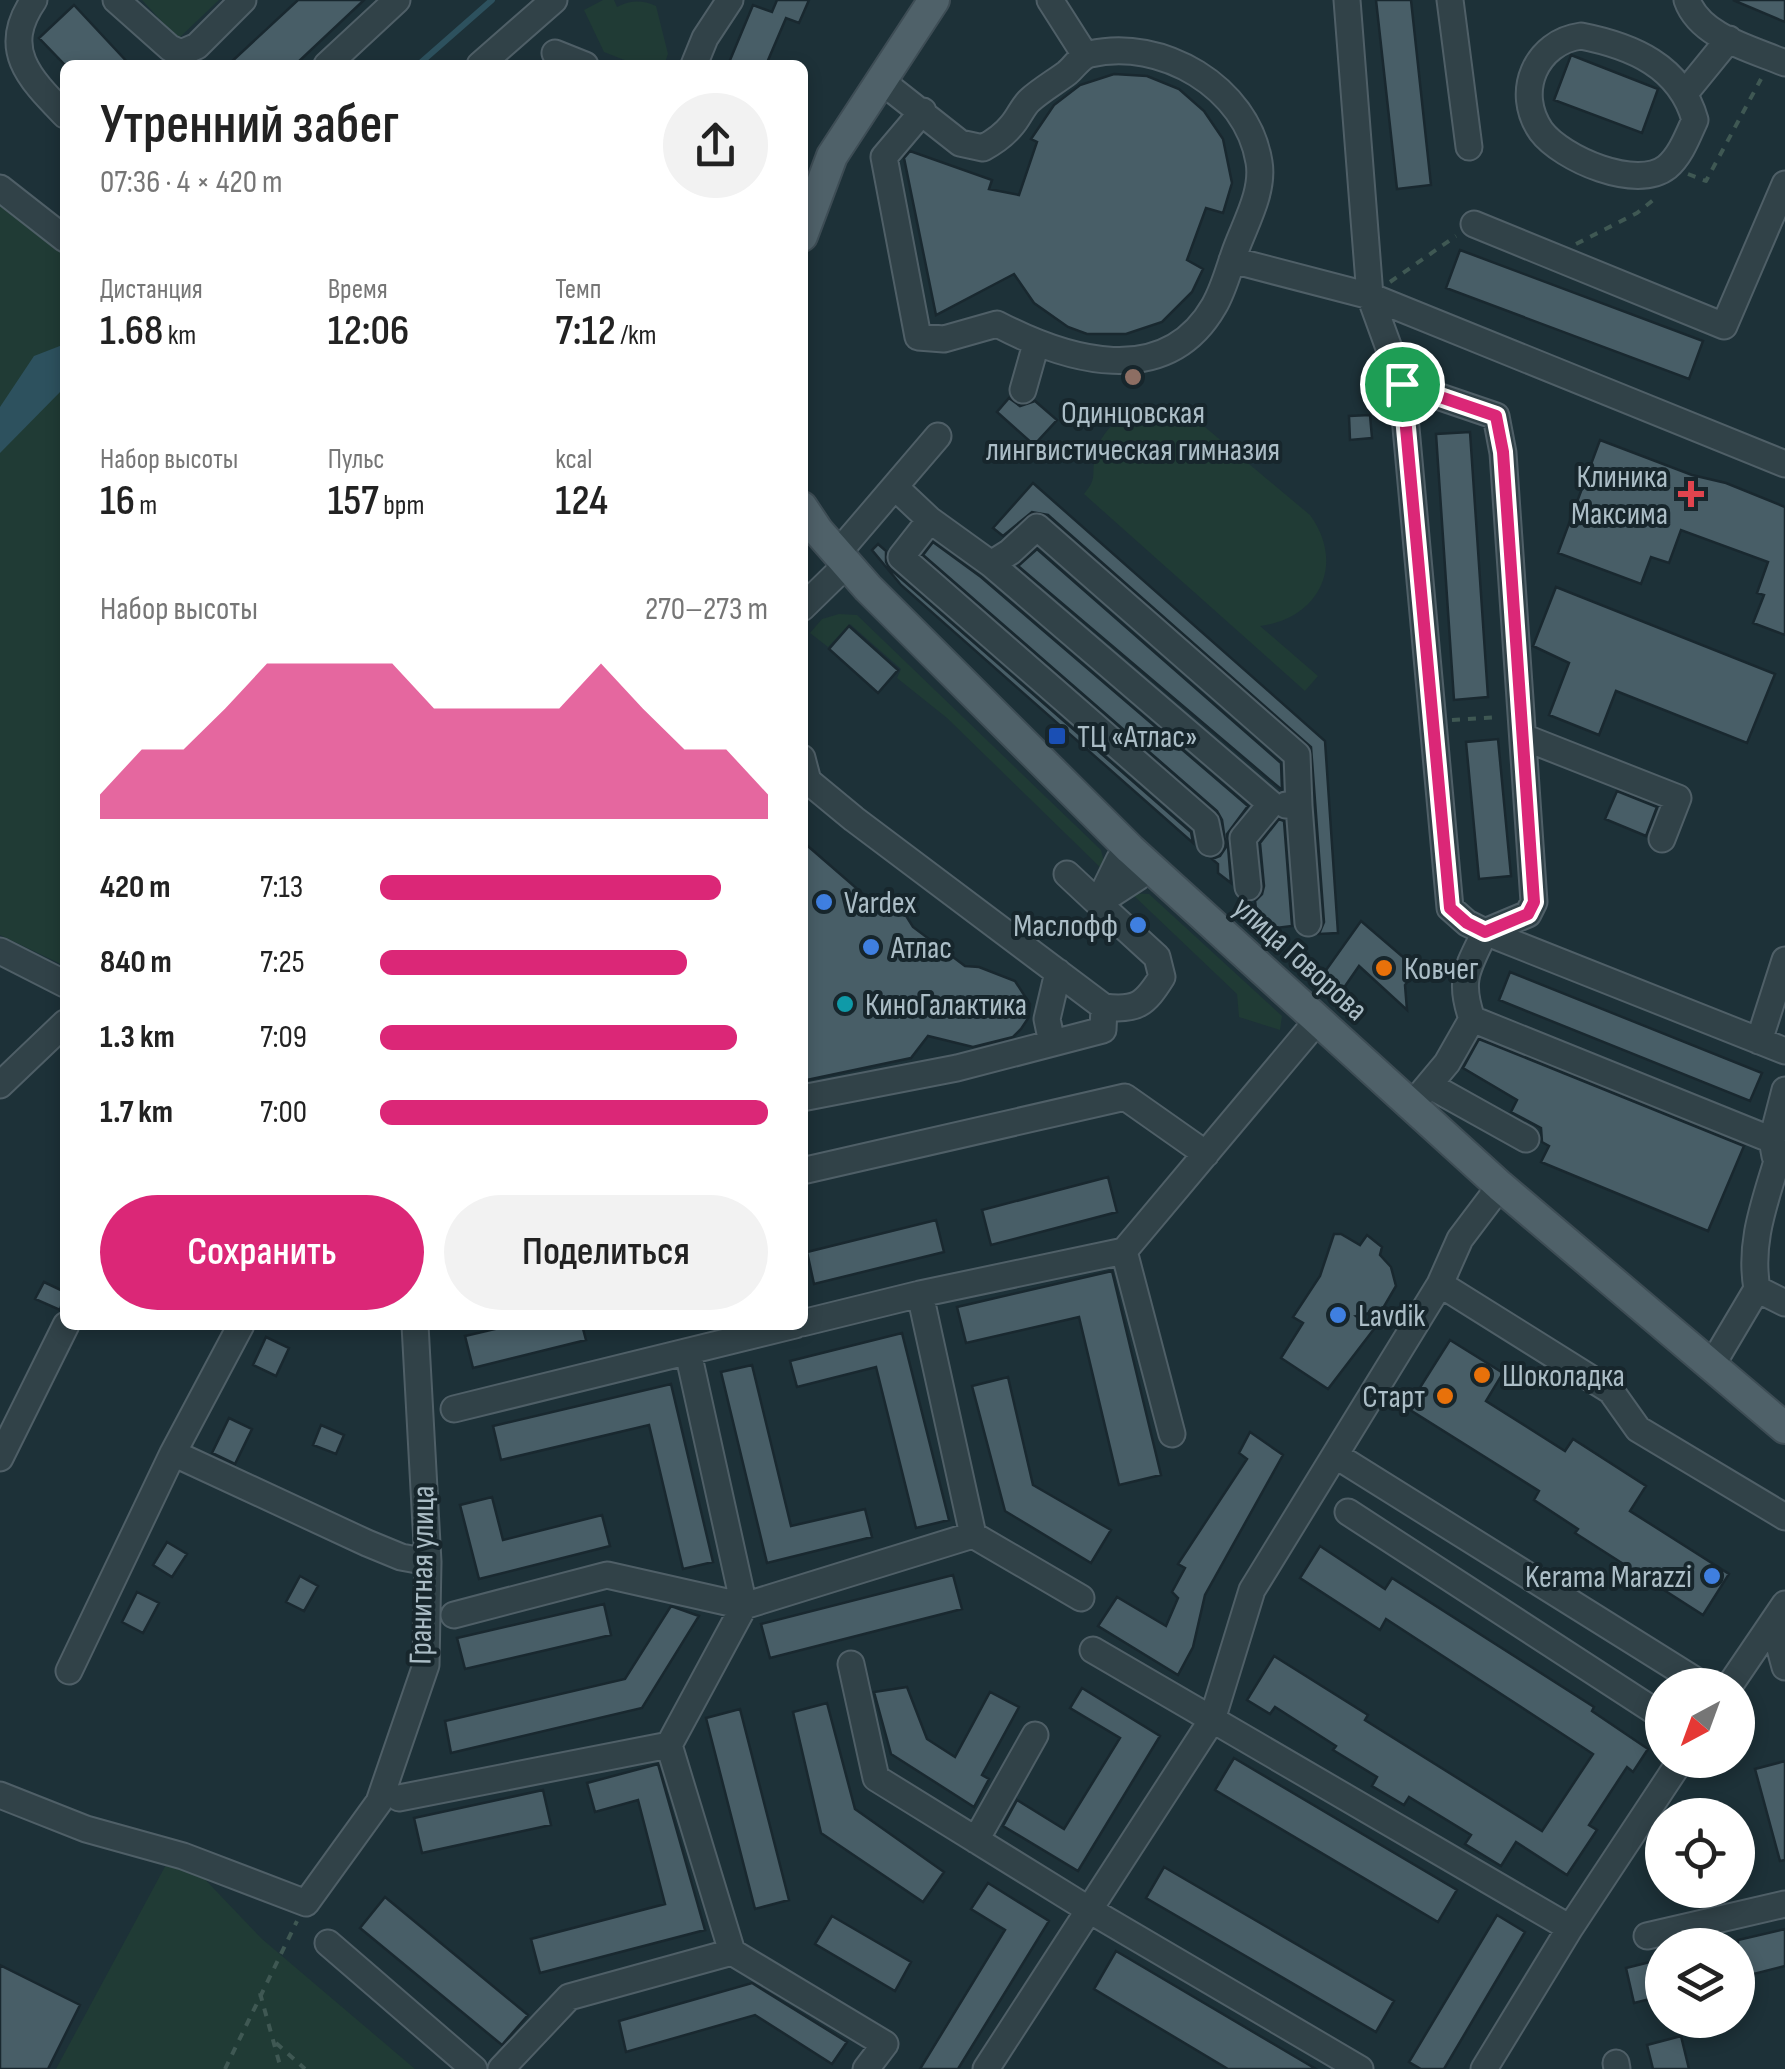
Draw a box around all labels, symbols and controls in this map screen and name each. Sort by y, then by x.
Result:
text: Утренний забег [100,92,399,159]
button: share [663,93,768,198]
text: 07:36 · 4 × 420 m [100,163,283,202]
text: Дистанция [100,273,203,306]
text: Время [328,273,388,306]
text: Темп [555,273,601,306]
text: 1.68 [100,306,163,357]
text: 12:06 [328,306,409,357]
text: 7:12 [555,306,616,357]
text: km [163,319,196,352]
text: /km [616,319,657,352]
pin [1360,342,1445,427]
icon: arrive [1375,357,1430,412]
marker: Одинцовская лингвистическая гимназия [1122,366,1144,388]
place label: Одинцовская лингвистическая гимназия [986,394,1280,470]
text: Набор высоты [100,443,238,476]
text: Пульс [328,443,385,476]
text: kcal [555,443,592,476]
place label: Клиника Максима [1571,458,1668,534]
text: 16 [100,476,135,527]
text: 157 [328,476,379,527]
text: 124 [555,476,608,527]
marker: Клиника Максима [1678,481,1704,507]
text: m [135,489,157,522]
text: bpm [379,489,424,522]
text: Набор высоты [100,590,258,629]
text: 270–273 m [645,590,768,629]
place label: ТЦ «Атлас» [1077,718,1198,757]
marker: ТЦ «Атлас» [1046,725,1068,747]
text: 420 m [100,868,170,907]
text: 7:13 [260,868,303,907]
place label: Vardex [844,884,916,923]
street label: улица Говорова [1225,889,1375,1030]
marker: Vardex [813,891,835,913]
place label: Маслофф [1013,907,1118,946]
marker: Маслофф [1127,914,1149,936]
place label: Атлас [890,929,952,968]
marker: Атлас [860,936,882,958]
text: 840 m [100,943,172,982]
text: 7:25 [260,943,305,982]
place label: Ковчег [1404,950,1479,989]
marker: Ковчег [1373,957,1395,979]
place label: КиноГалактика [865,986,1027,1025]
marker: КиноГалактика [834,993,856,1015]
text: 1.3 km [100,1018,175,1057]
text: 7:09 [260,1018,307,1057]
text: 1.7 km [100,1093,173,1132]
text: 7:00 [260,1093,307,1132]
button: Сохранить [100,1195,424,1310]
button: Поделиться [444,1195,768,1310]
place label: Lavdik [1358,1297,1426,1336]
marker: Lavdik [1327,1304,1349,1326]
place label: Шоколадка [1502,1357,1625,1396]
marker: Шоколадка [1471,1364,1493,1386]
place label: Старт [1362,1378,1425,1417]
marker: Старт [1434,1385,1456,1407]
street label: Гранитная улица [401,1485,444,1665]
place label: Kerama Marazzi [1525,1558,1692,1597]
marker: Kerama Marazzi [1701,1565,1723,1587]
north arrow [1645,1668,1755,1778]
map controls [1645,1668,1755,2038]
button: locate [1645,1798,1755,1908]
button: layers [1645,1928,1755,2038]

